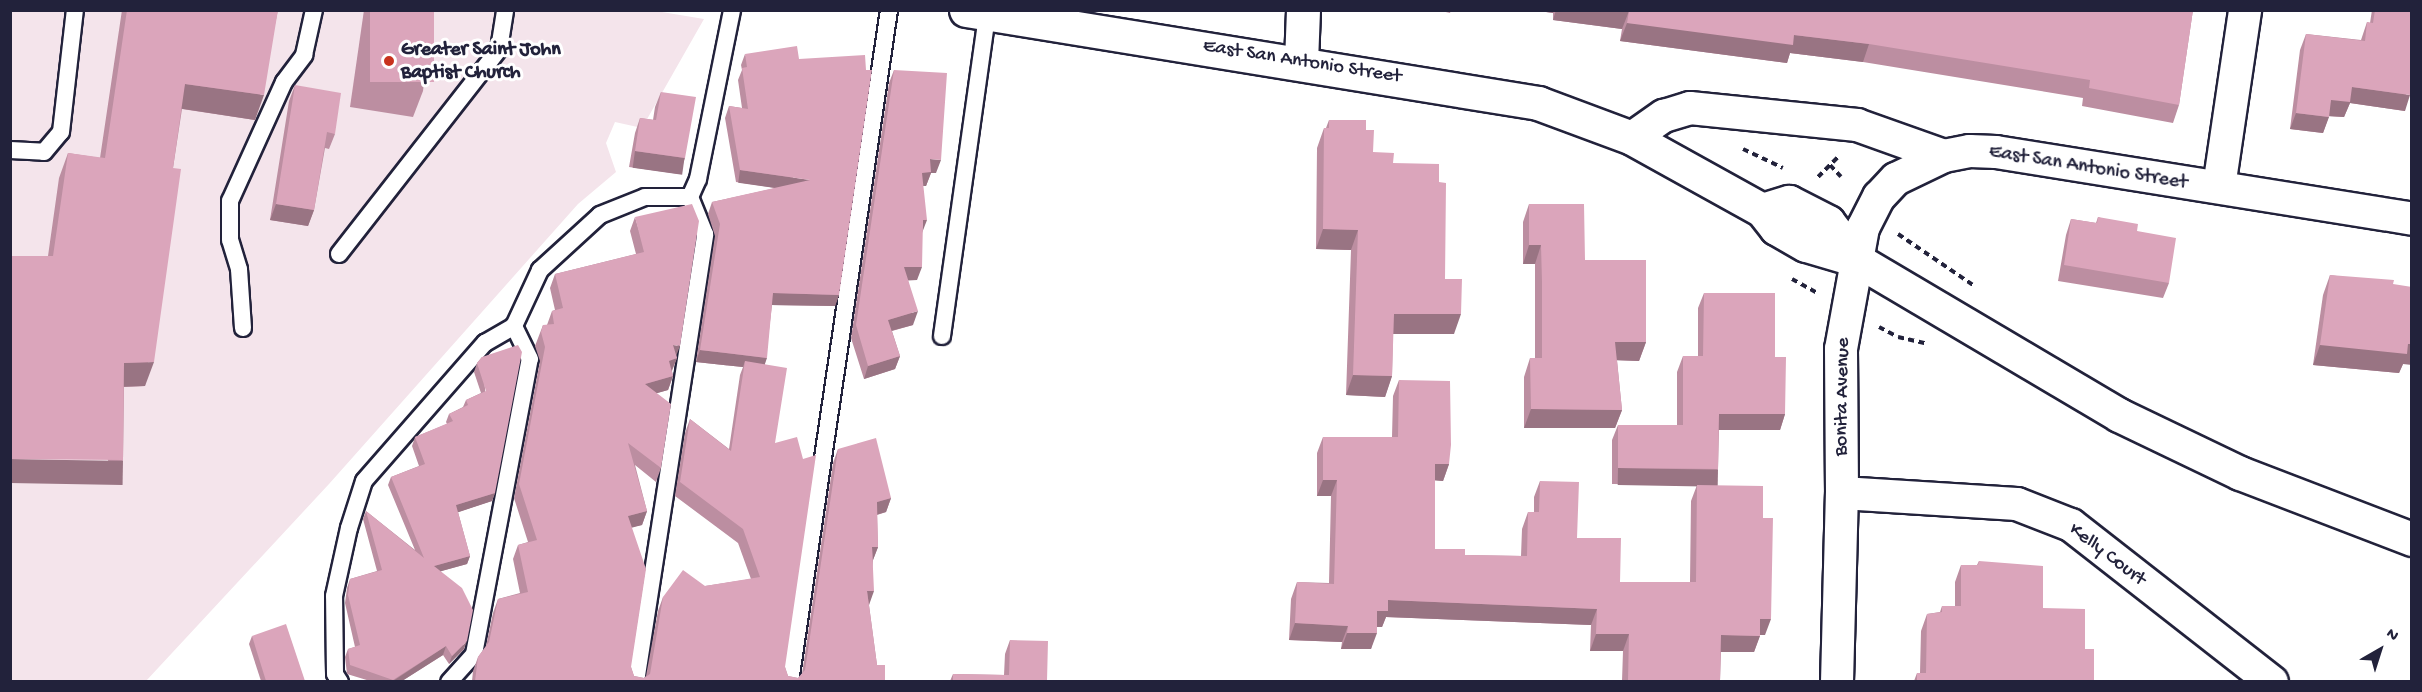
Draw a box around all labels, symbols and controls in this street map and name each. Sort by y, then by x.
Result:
street label: East San Antonio Street [1201,34,1403,90]
place label: Greater Saint John Baptist Church [401,38,561,85]
marker: Greater Saint John Baptist Church [382,54,396,68]
street label: East San Antonio Street [1987,140,2189,196]
street label: Bonita Avenue [1830,338,1856,456]
street label: Kelly Court [2064,518,2150,592]
north arrow [2350,620,2410,680]
text: N [2382,625,2402,646]

